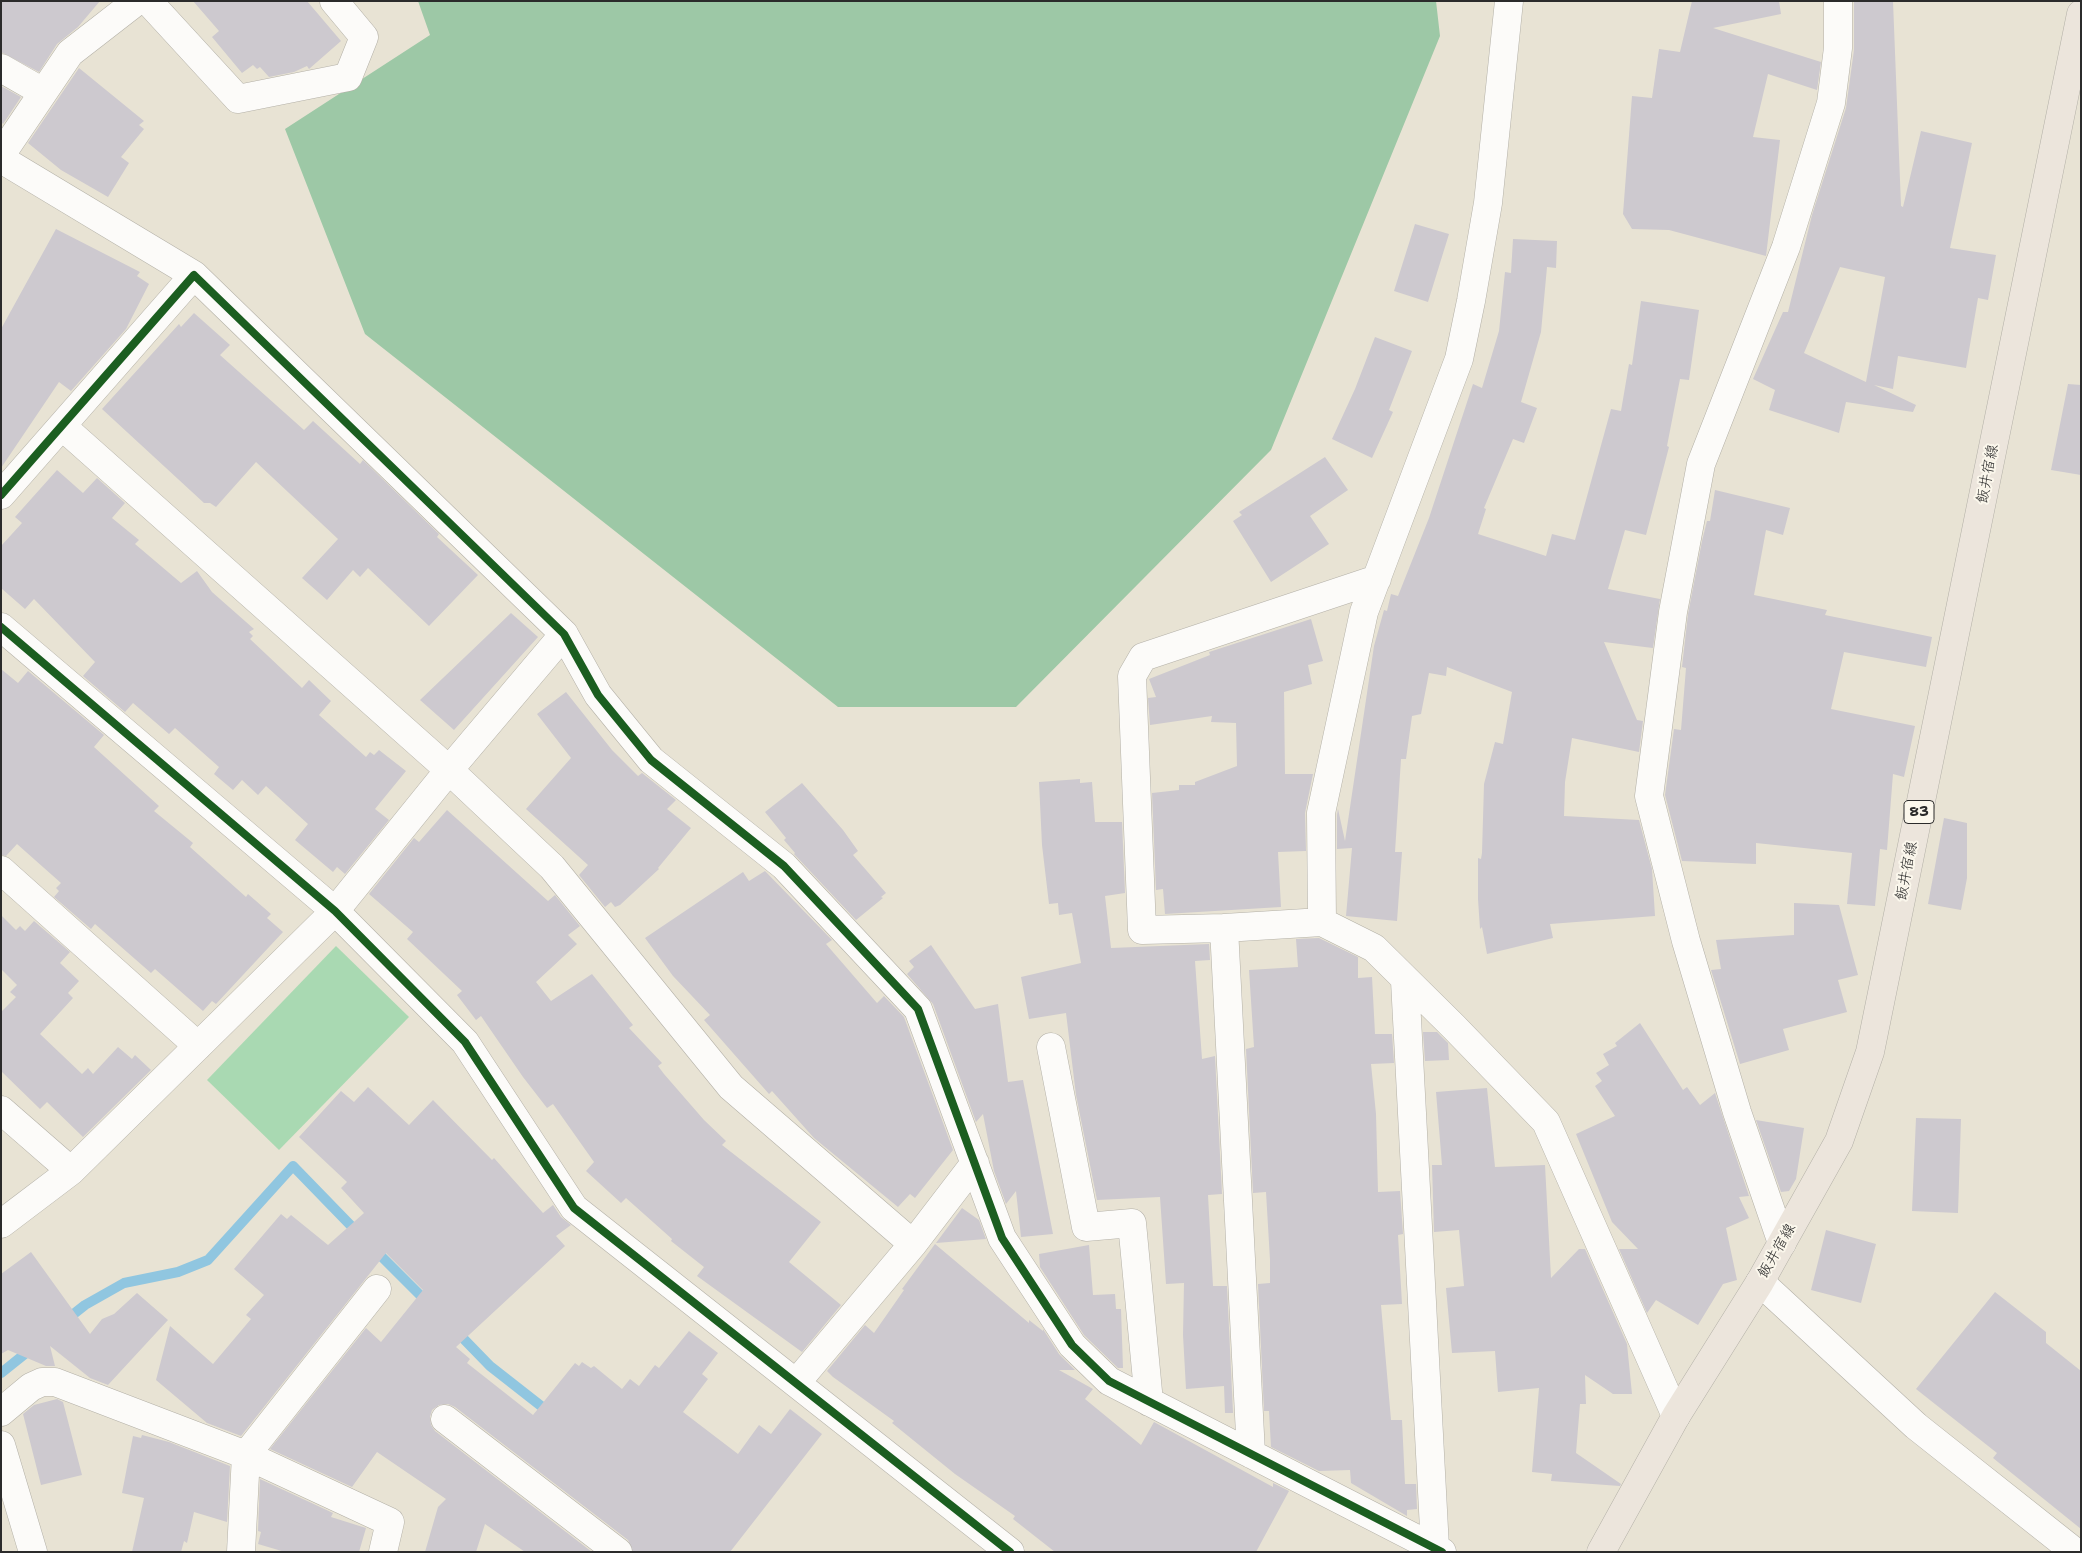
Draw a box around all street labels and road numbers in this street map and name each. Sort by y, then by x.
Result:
street label: 飯井宿線 [1973,443,2003,505]
road number: 83 [1904,800,1934,824]
street label: 飯井宿線 [1892,840,1922,902]
street label: 飯井宿線 [1754,1221,1800,1281]

